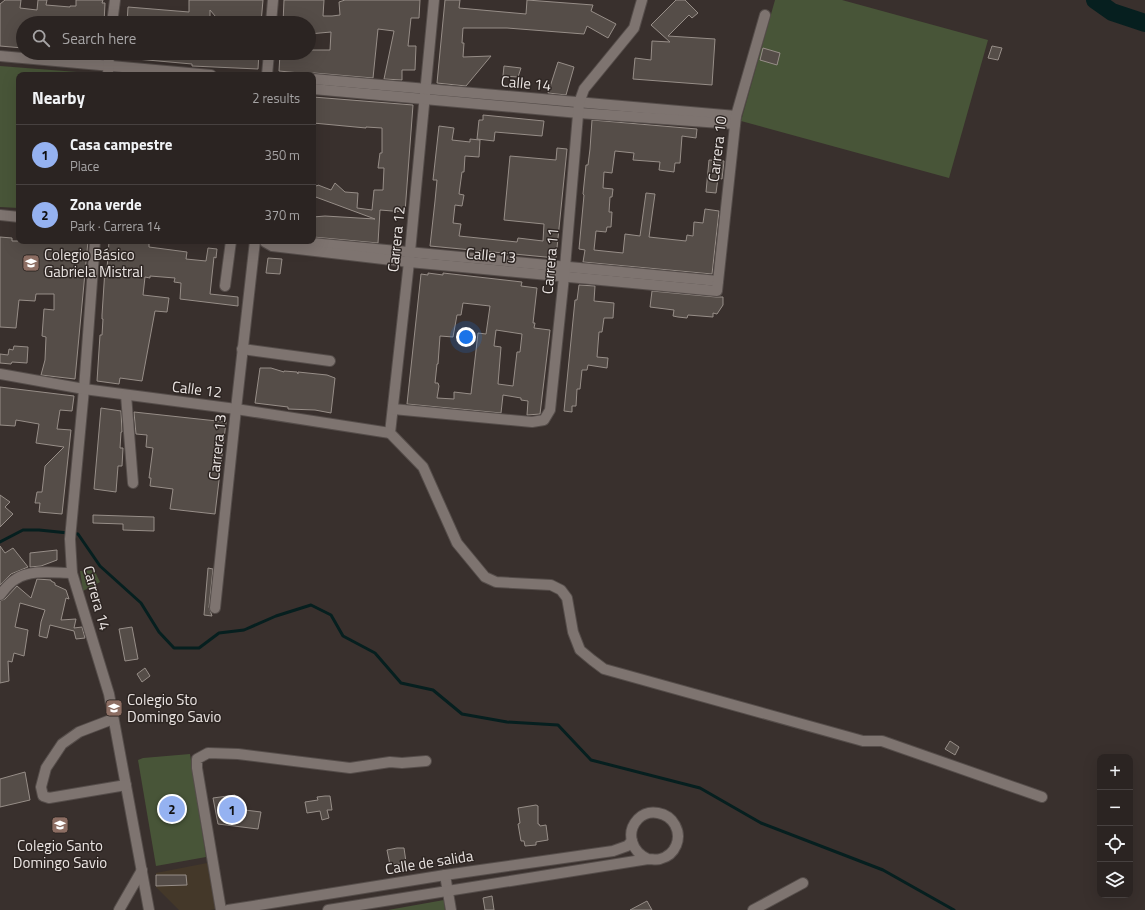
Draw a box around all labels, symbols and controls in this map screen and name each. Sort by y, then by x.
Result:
search box [16,16,316,60]
icon: search [30,27,52,49]
text: Search here [62,27,136,50]
street label: Calle 14 [500,69,552,97]
text: Nearby [32,85,85,111]
text: 2 results [252,88,300,108]
street label: Carrera 10 [702,115,732,183]
text: Casa campestre [70,133,172,156]
text: 1 [41,145,49,165]
text: 350 m [264,145,300,165]
text: Place [70,156,99,176]
text: Zona verde [70,193,142,216]
text: 2 [41,205,49,225]
text: 370 m [264,205,300,225]
street label: Carrera 12 [381,205,411,273]
text: Park · Carrera 14 [70,216,161,236]
street label: Carrera 11 [536,227,564,295]
street label: Calle 13 [465,241,517,269]
place label: Colegio Básico Gabriela Mistral [44,243,143,283]
school or university icon: Colegio Básico Gabriela Mistral [21,253,41,273]
your location [456,327,476,347]
street label: Calle 12 [171,375,223,403]
street label: Carrera 13 [202,413,232,481]
street label: Carrera 14 [77,563,117,633]
place label: Colegio Sto Domingo Savio [127,688,221,728]
school or university icon: Colegio Sto Domingo Savio [104,698,124,718]
map controls [1097,754,1133,898]
button: + [1097,754,1133,790]
button: − [1097,790,1133,826]
pin: 2 [159,794,185,824]
pin: 1 [219,795,245,825]
school or university icon: Colegio Santo Domingo Savio [50,815,70,835]
button: locate [1097,826,1133,862]
place label: Colegio Santo Domingo Savio [13,834,107,874]
street label: Calle de salida [383,844,475,880]
button: layers [1097,862,1133,898]

